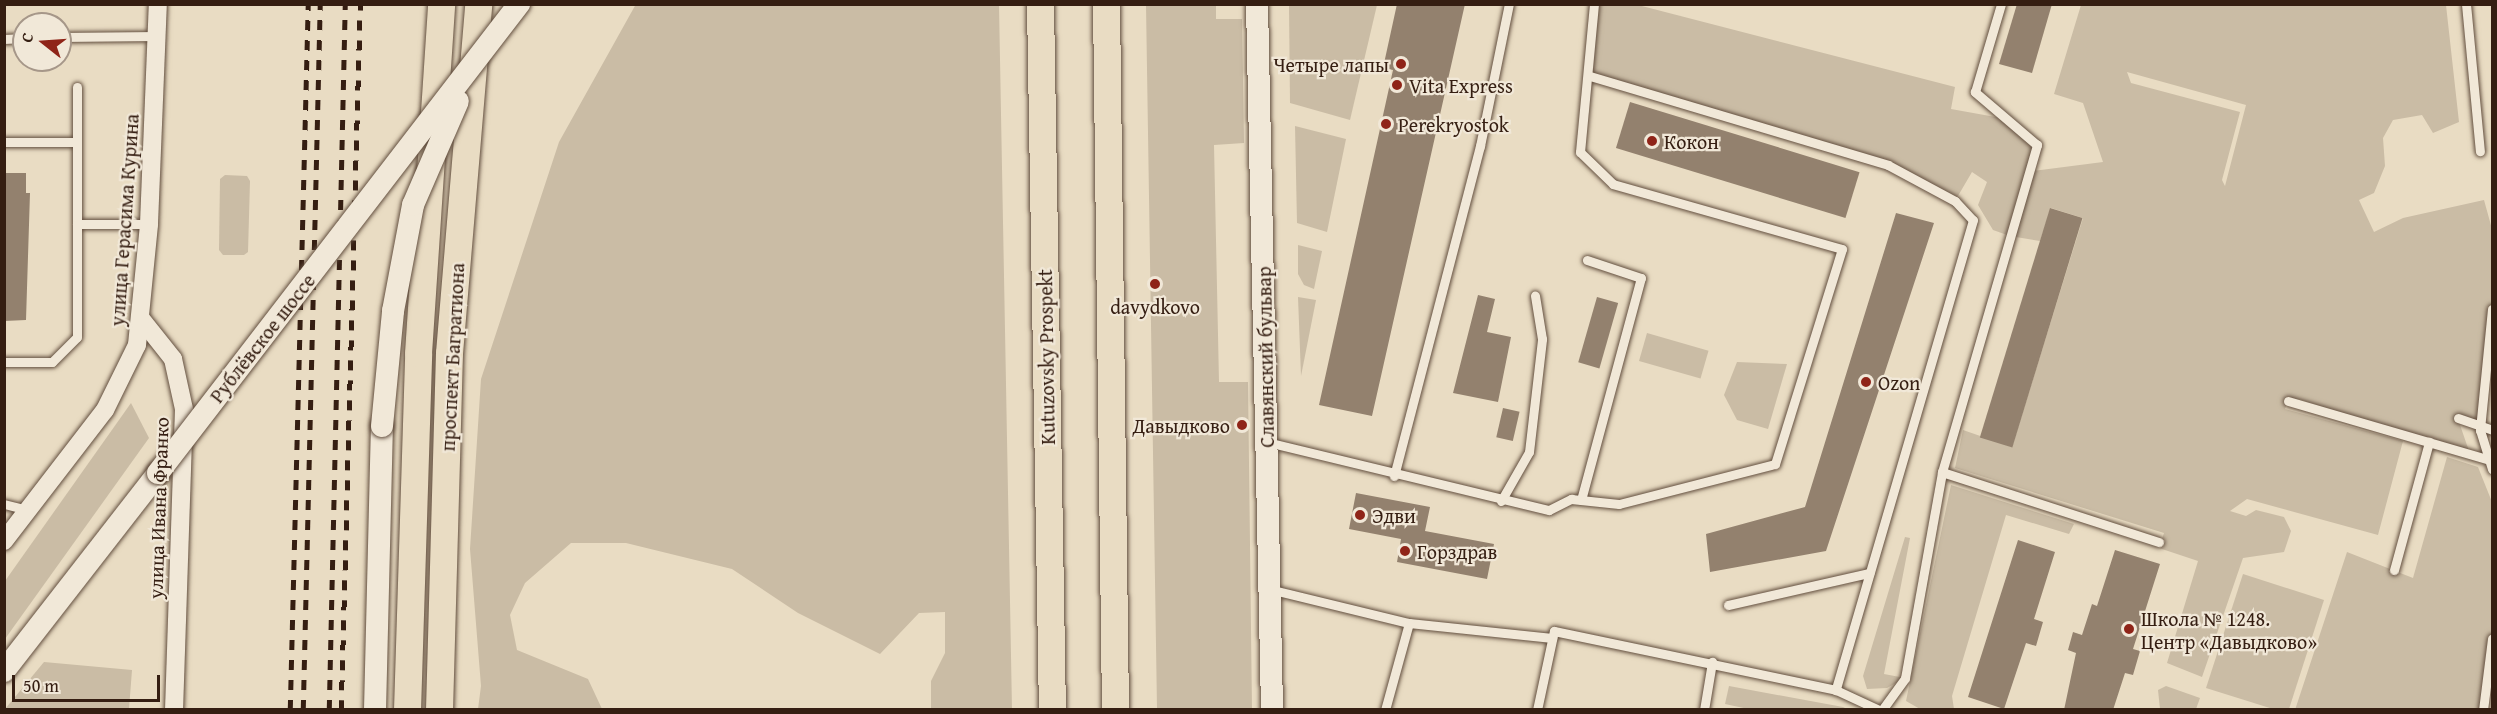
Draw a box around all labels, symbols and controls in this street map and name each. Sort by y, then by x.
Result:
north arrow [12,12,72,72]
text: С [14,29,39,45]
place label: Четыре лапы [1273,52,1389,76]
marker: Четыре лапы [1394,57,1408,71]
place label: Vita Express [1409,73,1513,97]
marker: Vita Express [1390,78,1404,92]
place label: Perekryostok [1398,112,1509,136]
street label: улица Герасима Курина [105,113,143,327]
marker: Perekryostok [1379,117,1393,131]
place label: Кокон [1664,129,1719,153]
marker: Кокон [1645,134,1659,148]
street label: проспект Багратиона [435,262,469,452]
street label: Славянский бульвар [1251,266,1279,448]
street label: Рублёвское шоссе [204,269,320,407]
street label: Kutuzovsky Prospekt [1032,269,1060,445]
marker: davydkovo [1148,277,1162,291]
place label: davydkovo [1110,294,1200,318]
place label: Ozon [1878,370,1920,394]
marker: Ozon [1859,375,1873,389]
place label: Давыдково [1132,413,1230,437]
street label: улица Ивана Франко [143,417,173,599]
marker: Давыдково [1235,418,1249,432]
place label: Эдви [1372,503,1416,527]
marker: Эдви [1353,508,1367,522]
place label: Горздрав [1417,539,1497,563]
marker: Горздрав [1398,544,1412,558]
place label: Школа № 1248. Центр «Давыдково» [2141,606,2317,653]
marker: Школа № 1248. Центр «Давыдково» [2122,622,2136,636]
scale bar [15,663,164,701]
text: 50 m [23,672,59,699]

